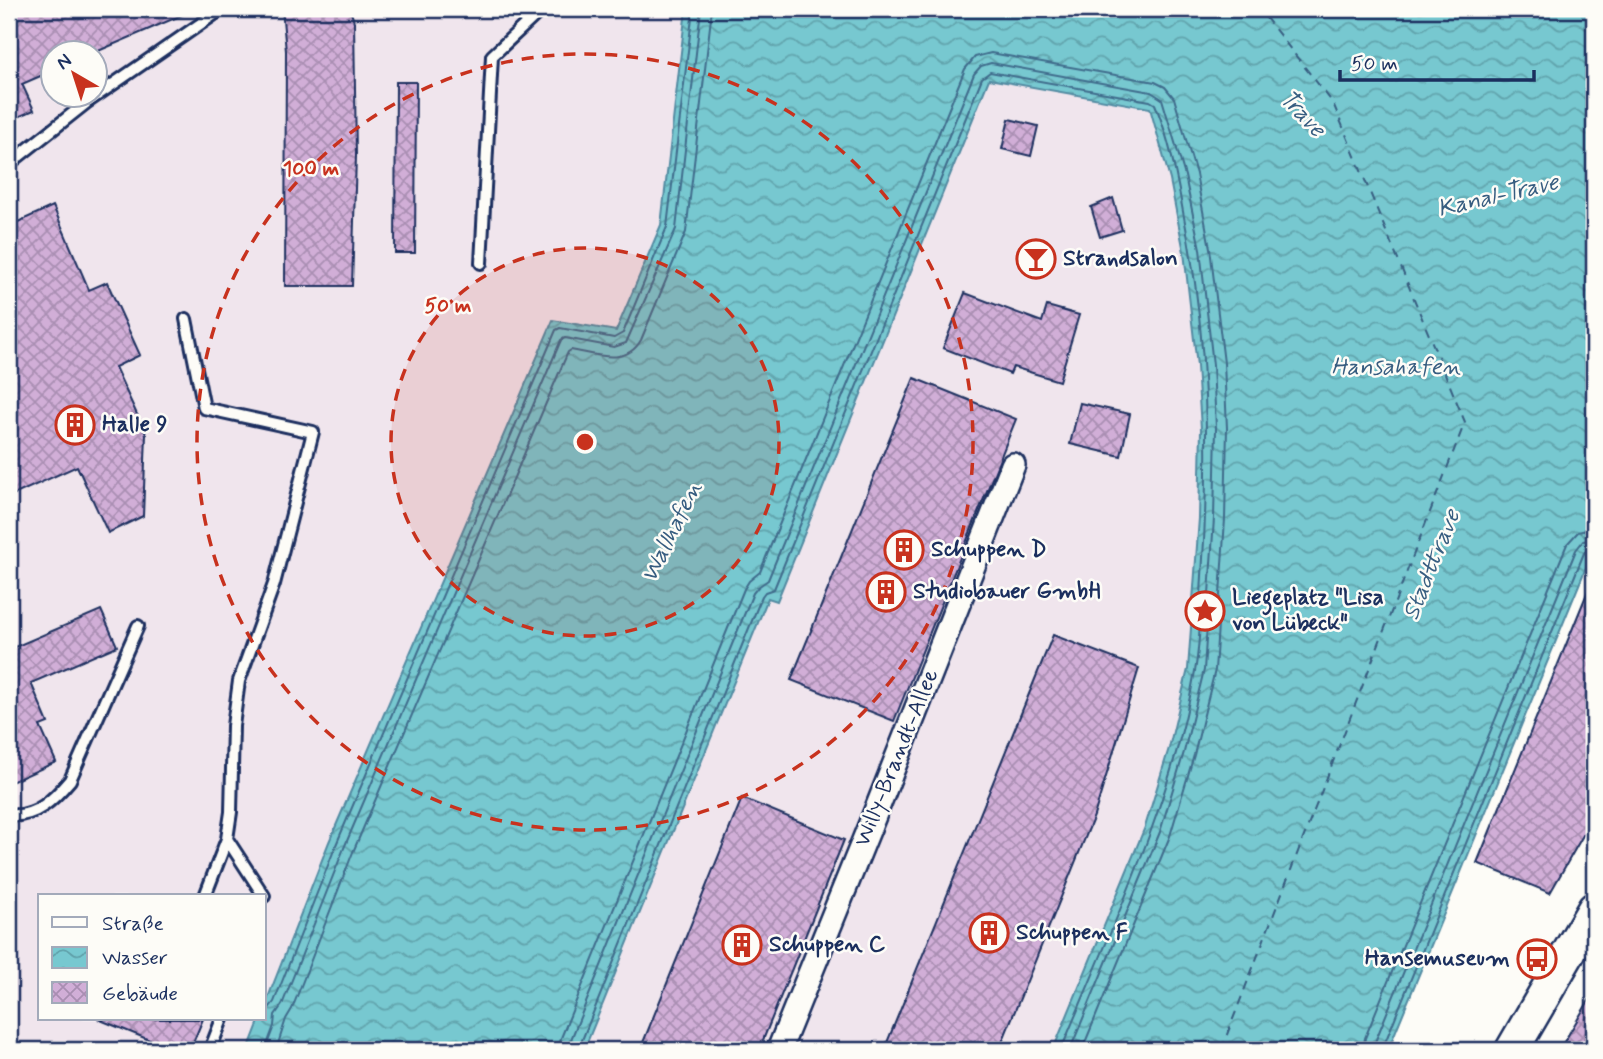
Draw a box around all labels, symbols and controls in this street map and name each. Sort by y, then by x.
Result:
north arrow [38,38,108,108]
scale bar [1340,38,1535,82]
text: N [51,48,77,76]
text: 50 m [1351,50,1398,78]
water label: Trave [1272,84,1333,145]
text: 100 m [283,155,339,183]
water label: Kanal-Trave [1434,167,1563,225]
bar icon: Strandsalon [1015,238,1057,280]
place label: Strandsalon [1063,244,1178,274]
text: 50 m [425,292,472,320]
water label: Hansahafen [1331,352,1461,383]
building icon: Halle 9 [54,404,96,446]
place label: Halle 9 [102,410,168,440]
centre of rings [573,430,597,454]
water label: Wallhafen [634,476,710,588]
water label: Stadttrave [1396,504,1469,625]
building icon: Schuppen D [883,529,925,571]
place label: Schuppen D [931,535,1046,565]
building icon: Studiobauer GmbH [865,571,907,613]
place label: Studiobauer GmbH [913,577,1101,607]
place label: Liegeplatz "Lisa von Lübeck" [1232,583,1384,639]
place icon: Liegeplatz "Lisa von Lübeck" [1184,590,1226,632]
street label: Willy-Brandt-Allee [848,665,946,851]
legend [38,894,266,1020]
text: Straße [102,910,164,938]
building icon: Schuppen F [968,912,1010,954]
place label: Schuppen F [1016,918,1128,948]
building icon: Schuppen C [721,924,763,966]
place label: Schuppen C [769,930,886,960]
bus stop icon: Hansemuseum [1516,938,1558,980]
text: Wasser [102,944,168,972]
place label: Hansemuseum [1365,944,1510,974]
text: Gebäude [102,980,178,1008]

